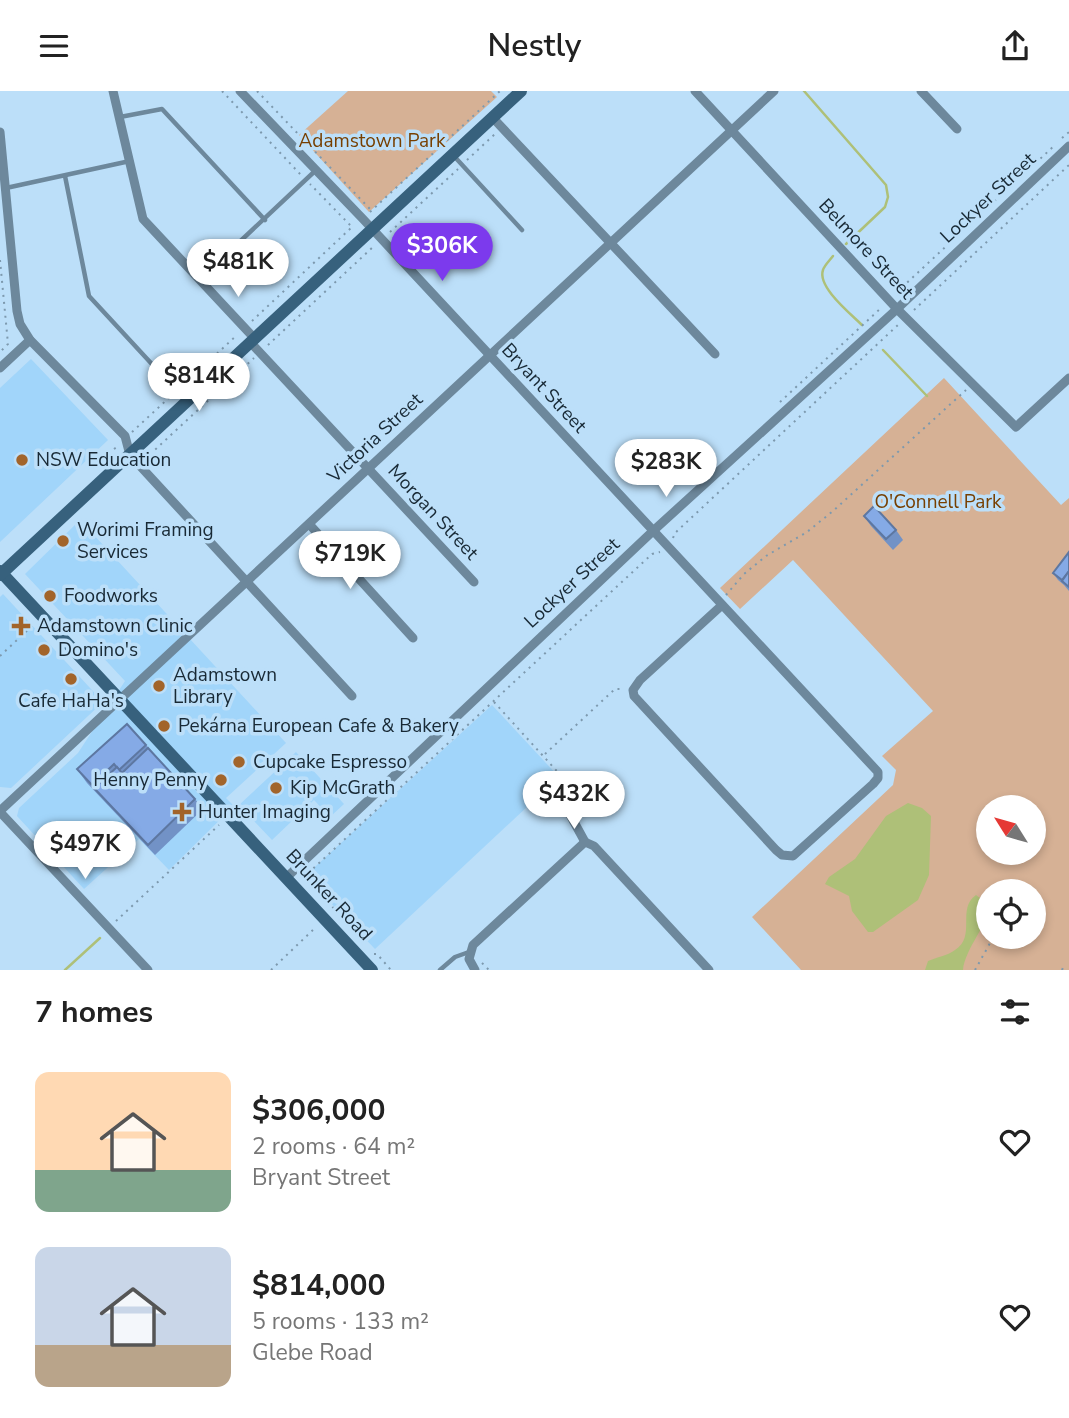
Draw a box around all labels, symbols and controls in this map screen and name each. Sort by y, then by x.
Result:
text: Nestly [487,24,582,67]
icon: menu [35,27,73,65]
icon: share [996,27,1034,65]
park label: Adamstown Park [299,128,446,154]
street label: Lockyer Street [935,147,1042,249]
street label: Belmore Street [813,193,920,305]
pin: $306K [393,223,491,283]
text: $306K [407,230,477,261]
pin: $481K [189,239,287,299]
text: $481K [203,246,273,277]
street label: Bryant Street [496,337,593,439]
pin: $814K [150,353,248,413]
text: $814K [164,360,234,391]
street label: Victoria Street [321,387,429,490]
pin: $283K [617,439,715,499]
text: $283K [631,446,701,477]
place label: NSW Education [36,447,171,473]
marker: NSW Education [14,452,30,468]
street label: Morgan Street [382,458,484,566]
park label: O'Connell Park [874,489,1002,515]
place label: Worimi Framing Services [77,517,214,565]
pin: $719K [301,531,399,591]
street label: Lockyer Street [519,532,626,634]
marker: Worimi Framing Services [55,533,71,549]
text: $719K [315,538,385,569]
place label: Foodworks [64,583,158,609]
marker: Foodworks [42,588,58,604]
place label: Adamstown Clinic [37,613,193,639]
marker: Adamstown Clinic [11,616,31,636]
place label: Domino's [58,637,138,663]
marker: Domino's [36,642,52,658]
place label: Adamstown Library [173,662,277,710]
marker: Cafe HaHa's [63,671,79,687]
marker: Adamstown Library [151,678,167,694]
place label: Cafe HaHa's [18,688,124,714]
place label: Pekárna European Cafe & Bakery [178,713,459,739]
marker: Pekárna European Cafe & Bakery [156,718,172,734]
place label: Cupcake Espresso [253,749,407,775]
marker: Cupcake Espresso [231,754,247,770]
place label: Henny Penny [93,767,207,793]
pin: $432K [525,771,623,831]
marker: Henny Penny [213,772,229,788]
place label: Kip McGrath [290,775,395,801]
text: $432K [539,778,609,809]
marker: Kip McGrath [268,780,284,796]
north arrow [976,795,1046,865]
map controls [976,795,1046,949]
place label: Hunter Imaging [198,799,331,825]
marker: Hunter Imaging [172,802,192,822]
pin: $497K [36,821,134,881]
text: $497K [50,828,120,859]
street label: Brunker Road [280,844,378,946]
button: locate [976,879,1046,949]
text: 7 homes [35,992,153,1033]
icon: filters [996,993,1034,1031]
text: $306,000 [252,1090,385,1131]
icon: home [91,1100,175,1184]
icon: heart [996,1123,1034,1161]
text: 2 rooms · 64 m² [252,1131,415,1162]
text: Bryant Street [252,1162,390,1193]
text: $814,000 [252,1265,385,1306]
icon: home [91,1275,175,1359]
icon: heart [996,1298,1034,1336]
text: 5 rooms · 133 m² [252,1306,429,1337]
text: Glebe Road [252,1337,373,1368]

